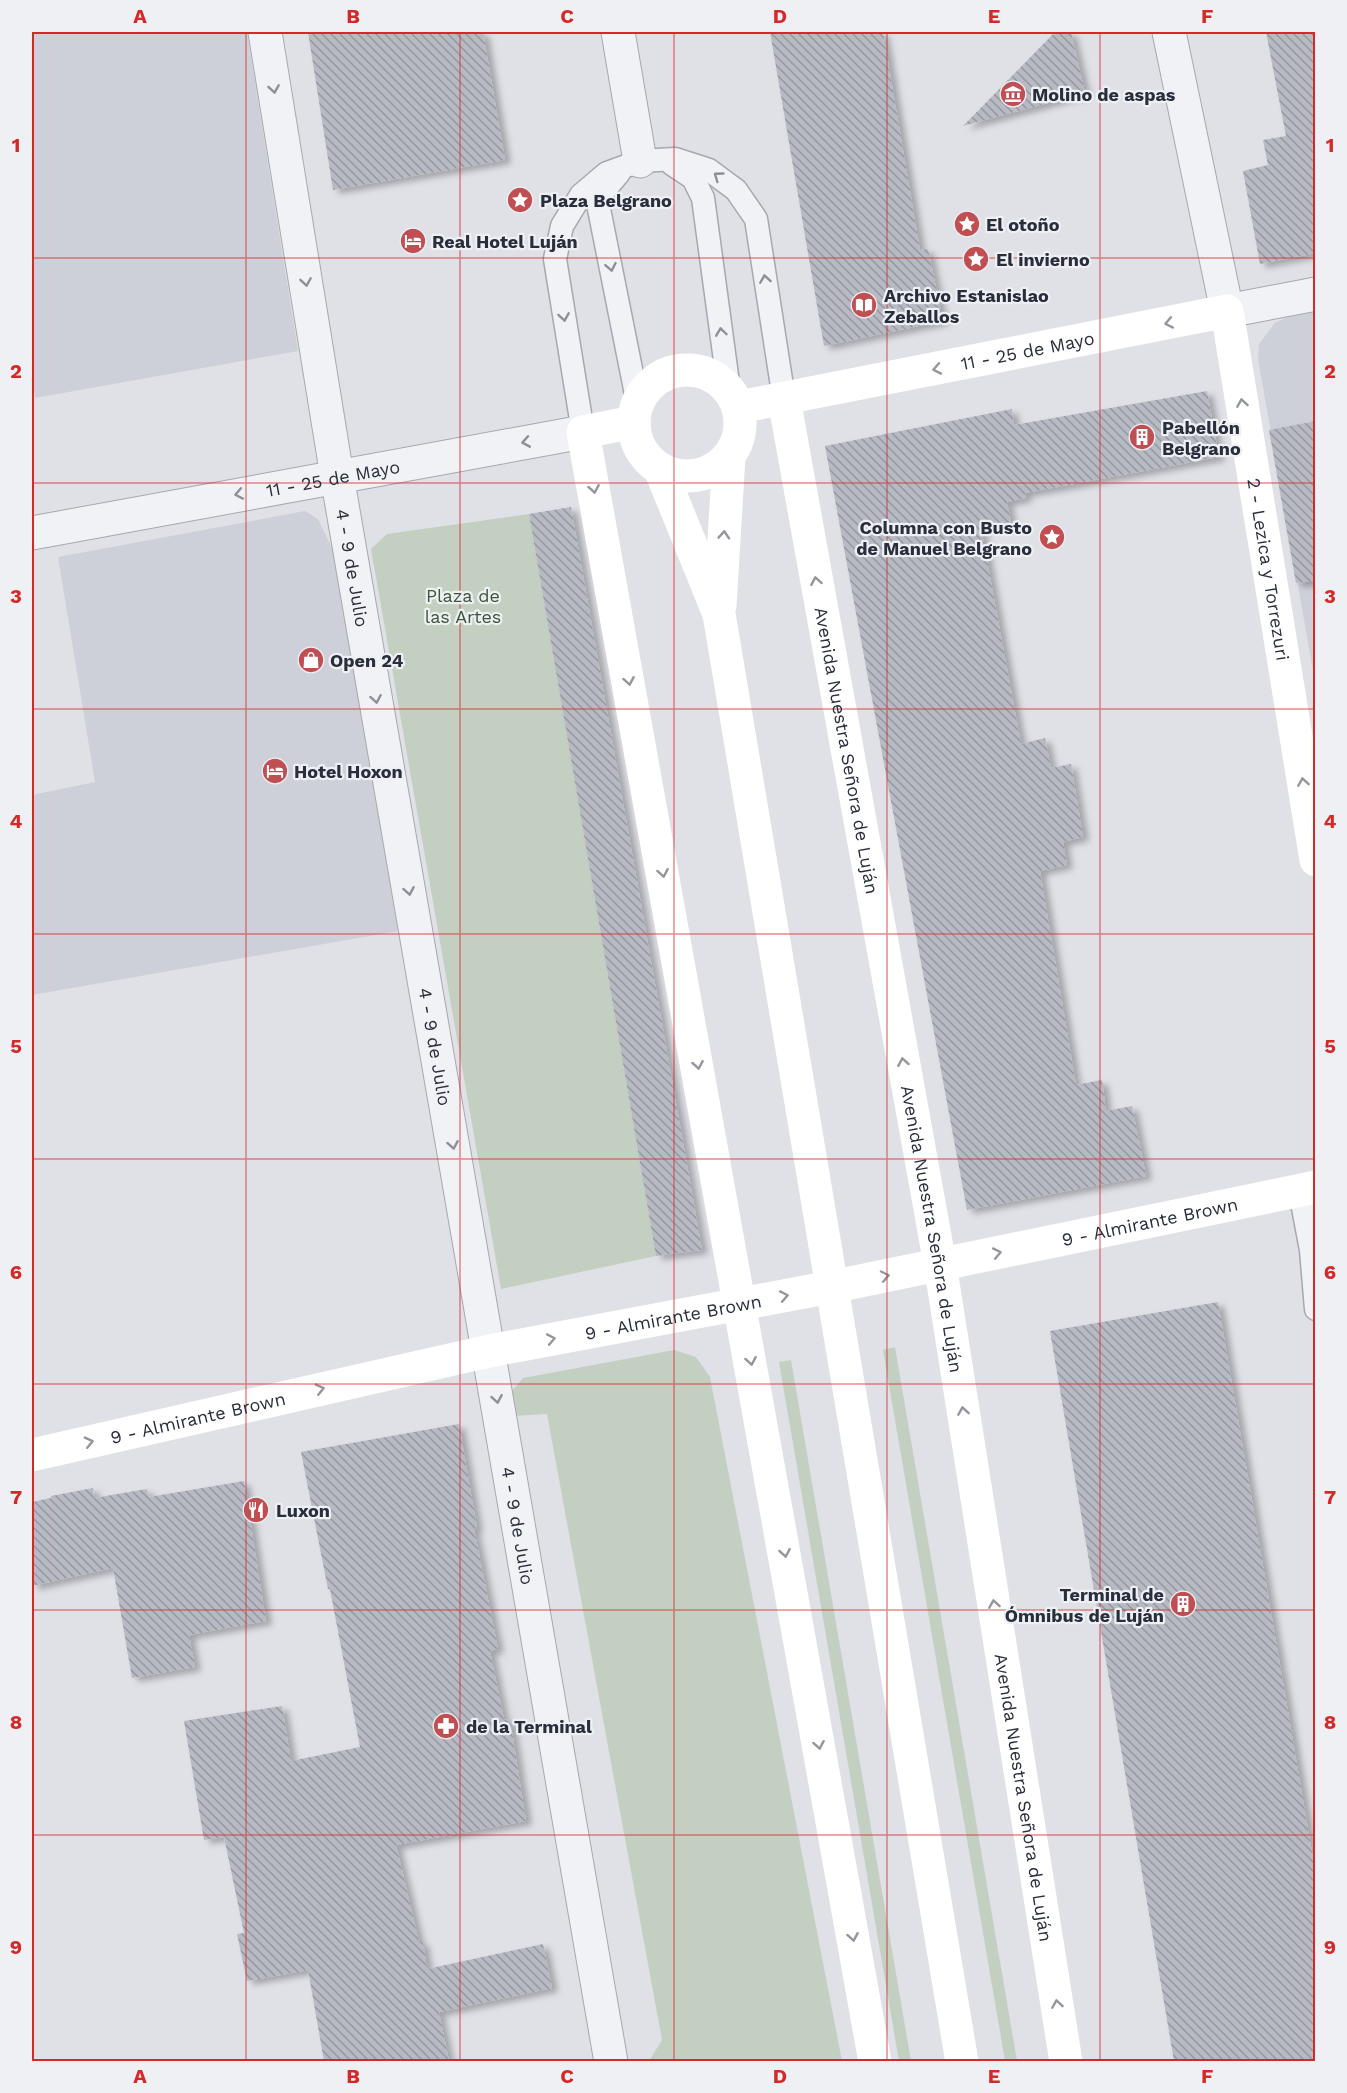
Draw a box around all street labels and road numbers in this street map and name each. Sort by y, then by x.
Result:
street label: 11 - 25 de Mayo [959,327,1096,374]
street label: 11 - 25 de Mayo [264,455,402,500]
street label: 2 - Lezica y Torrezuri [1244,476,1294,662]
street label: 4 - 9 de Julio [332,507,373,628]
street label: Avenida Nuestra Señora de Luján [811,605,884,896]
street label: 4 - 9 de Julio [415,986,456,1107]
street label: Avenida Nuestra Señora de Luján [897,1083,967,1374]
street label: 9 - Almirante Brown [1060,1193,1240,1250]
street label: 9 - Almirante Brown [583,1290,763,1343]
street label: 9 - Almirante Brown [108,1387,287,1447]
street label: 4 - 9 de Julio [498,1465,539,1586]
street label: Avenida Nuestra Señora de Luján [991,1652,1057,1943]

